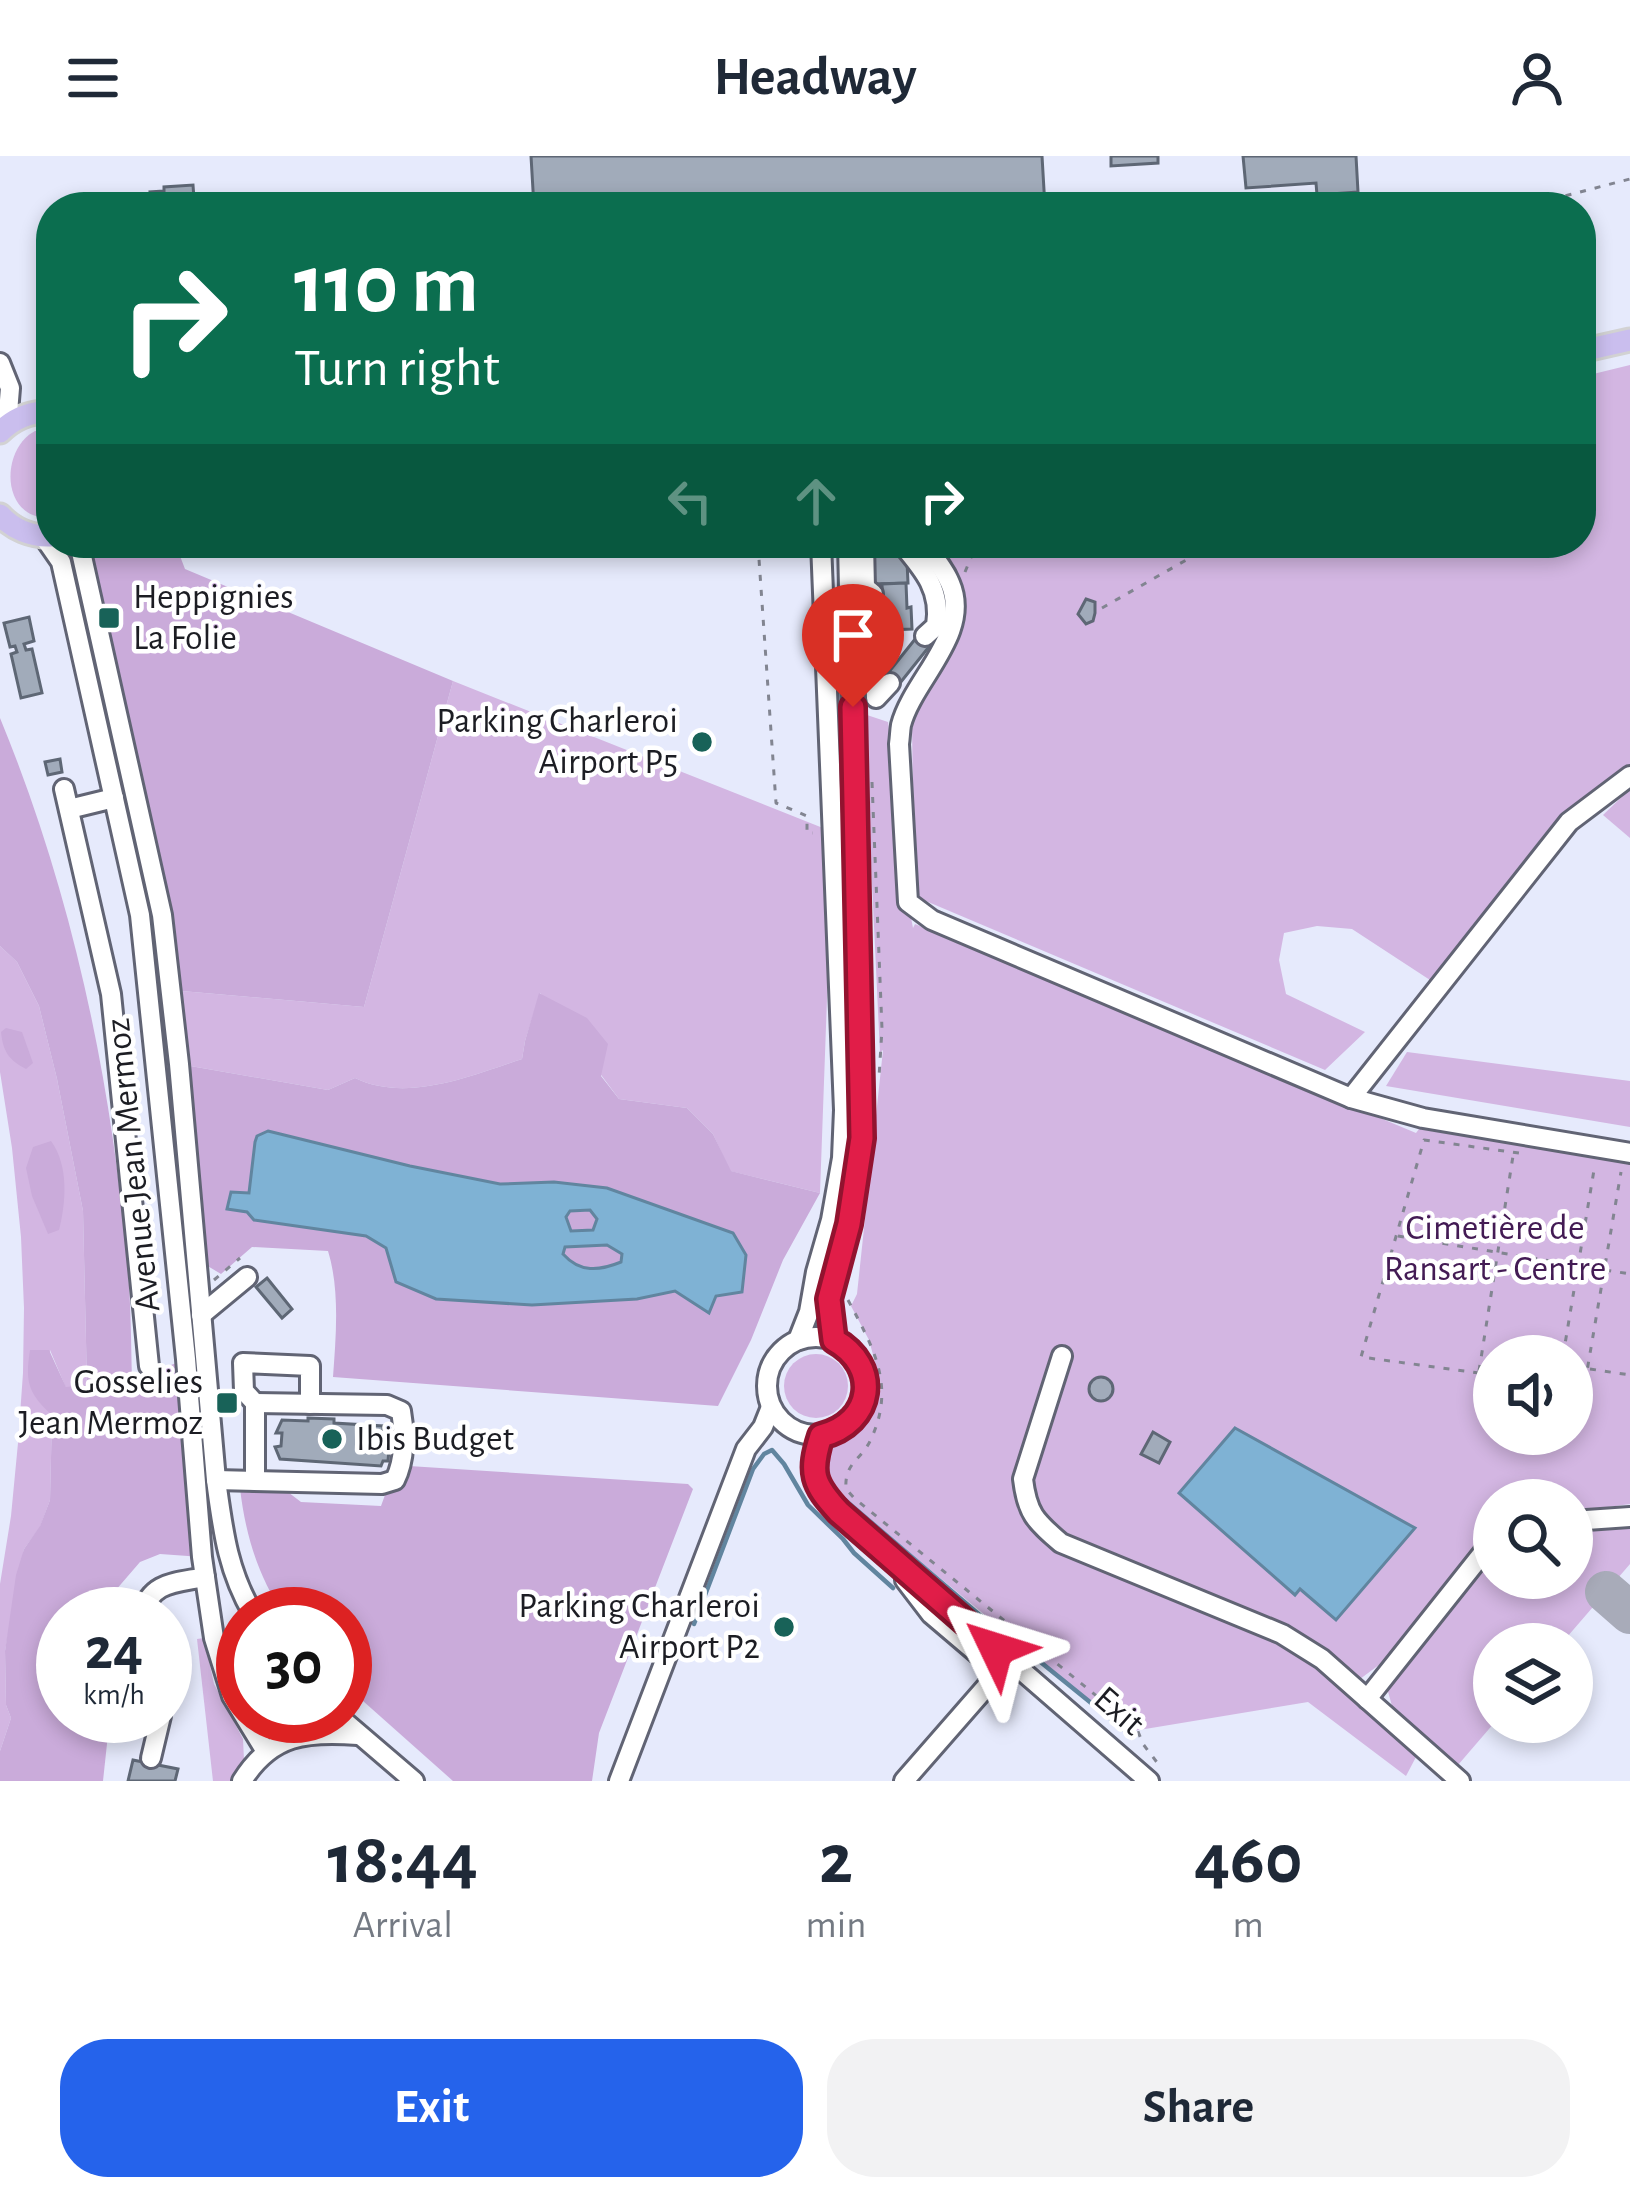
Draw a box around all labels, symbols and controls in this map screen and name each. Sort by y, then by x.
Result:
icon: menu [60,45,126,111]
icon: person [1504,45,1570,111]
text: Headway [713,51,917,105]
icon: right [96,240,252,396]
text: 110 m [294,244,479,328]
text: Turn right [294,342,500,396]
icon: left [657,468,723,534]
icon: ahead [783,468,849,534]
icon: right [909,468,975,534]
place label: Heppignies La Folie [133,579,294,656]
pin [802,584,904,707]
icon: arrive [820,602,886,668]
marker: Heppignies La Folie [96,605,122,631]
place label: Parking Charleroi Airport P5 [436,703,678,780]
marker: Parking Charleroi Airport P5 [689,729,715,755]
street label: Avenue Jean Mermoz [100,1016,166,1314]
park label: Cimetière de Ransart - Centre [1384,1210,1606,1287]
map controls [1473,1335,1593,1743]
button: sound [1473,1335,1593,1455]
place label: Gosselies Jean Mermoz [18,1364,203,1441]
marker: Gosselies Jean Mermoz [214,1390,240,1416]
place label: Ibis Budget [356,1421,514,1457]
marker: Ibis Budget [319,1426,345,1452]
button: search [1473,1479,1593,1599]
position arrow [933,1586,1059,1712]
speed limit sign: 30 [216,1587,372,1743]
place label: Parking Charleroi Airport P2 [518,1588,760,1665]
marker: Parking Charleroi Airport P2 [771,1614,797,1640]
text: 24 [85,1620,143,1680]
button: layers [1473,1623,1593,1743]
text: km/h [83,1680,145,1710]
street label: Exit [1087,1680,1151,1742]
text: 18:44 [328,1824,478,1896]
text: 2 [819,1824,853,1896]
text: 460 [1194,1824,1302,1896]
text: Arrival [353,1906,453,1945]
text: min [806,1906,866,1945]
text: m [1233,1906,1264,1945]
button: Exit [60,2039,803,2177]
button: Share [827,2039,1570,2177]

